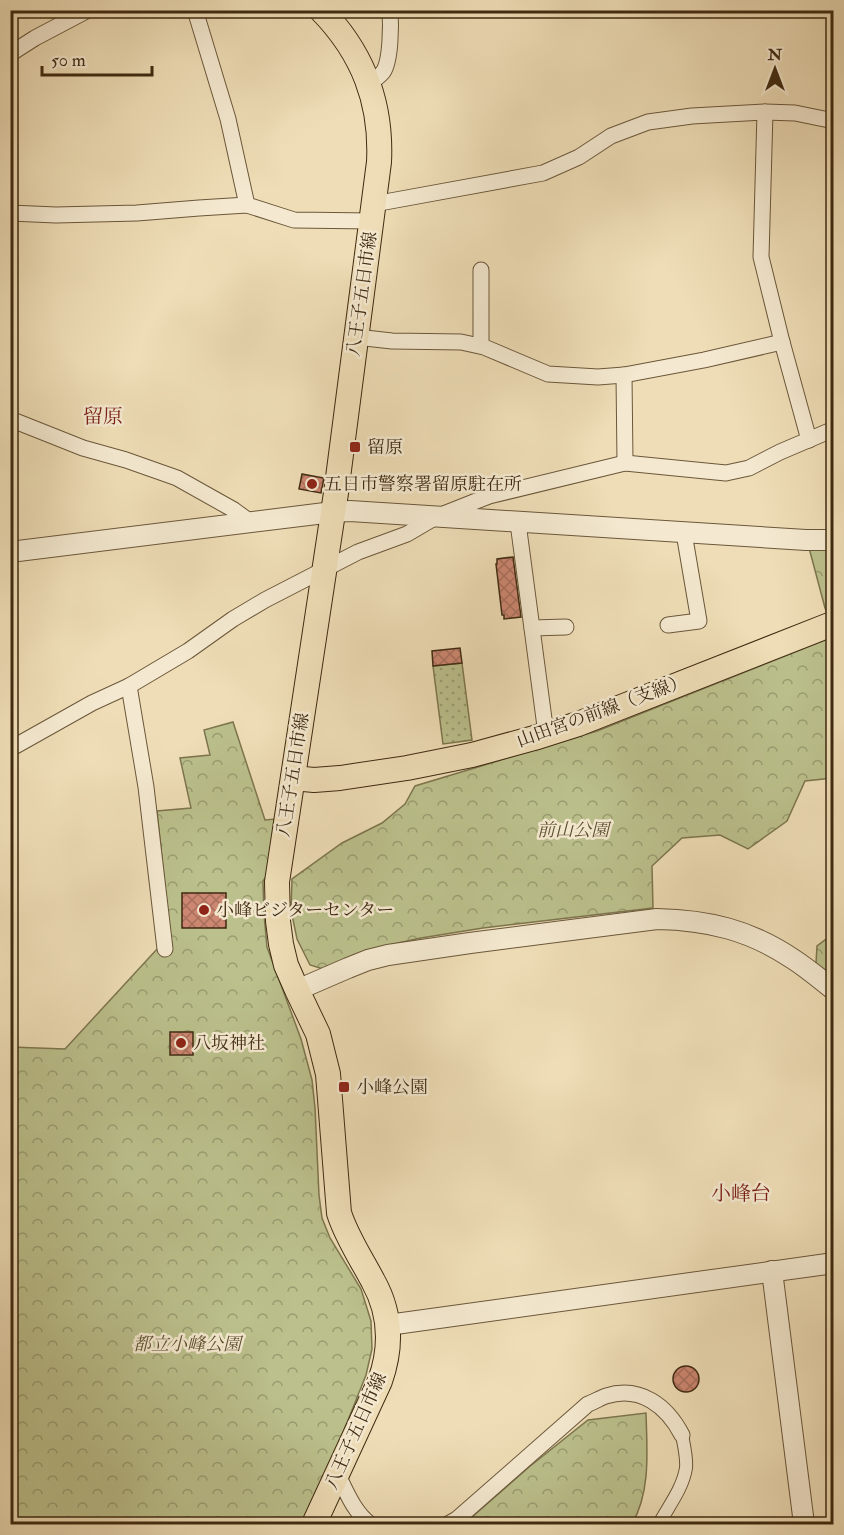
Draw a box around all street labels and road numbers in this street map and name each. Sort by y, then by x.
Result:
street label: 八王子五日市線 [342,230,382,358]
street label: 山田宮の前線（支線） [513,669,691,753]
street label: 八王子五日市線 [272,711,314,839]
street label: 八王子五日市線 [320,1369,392,1493]

